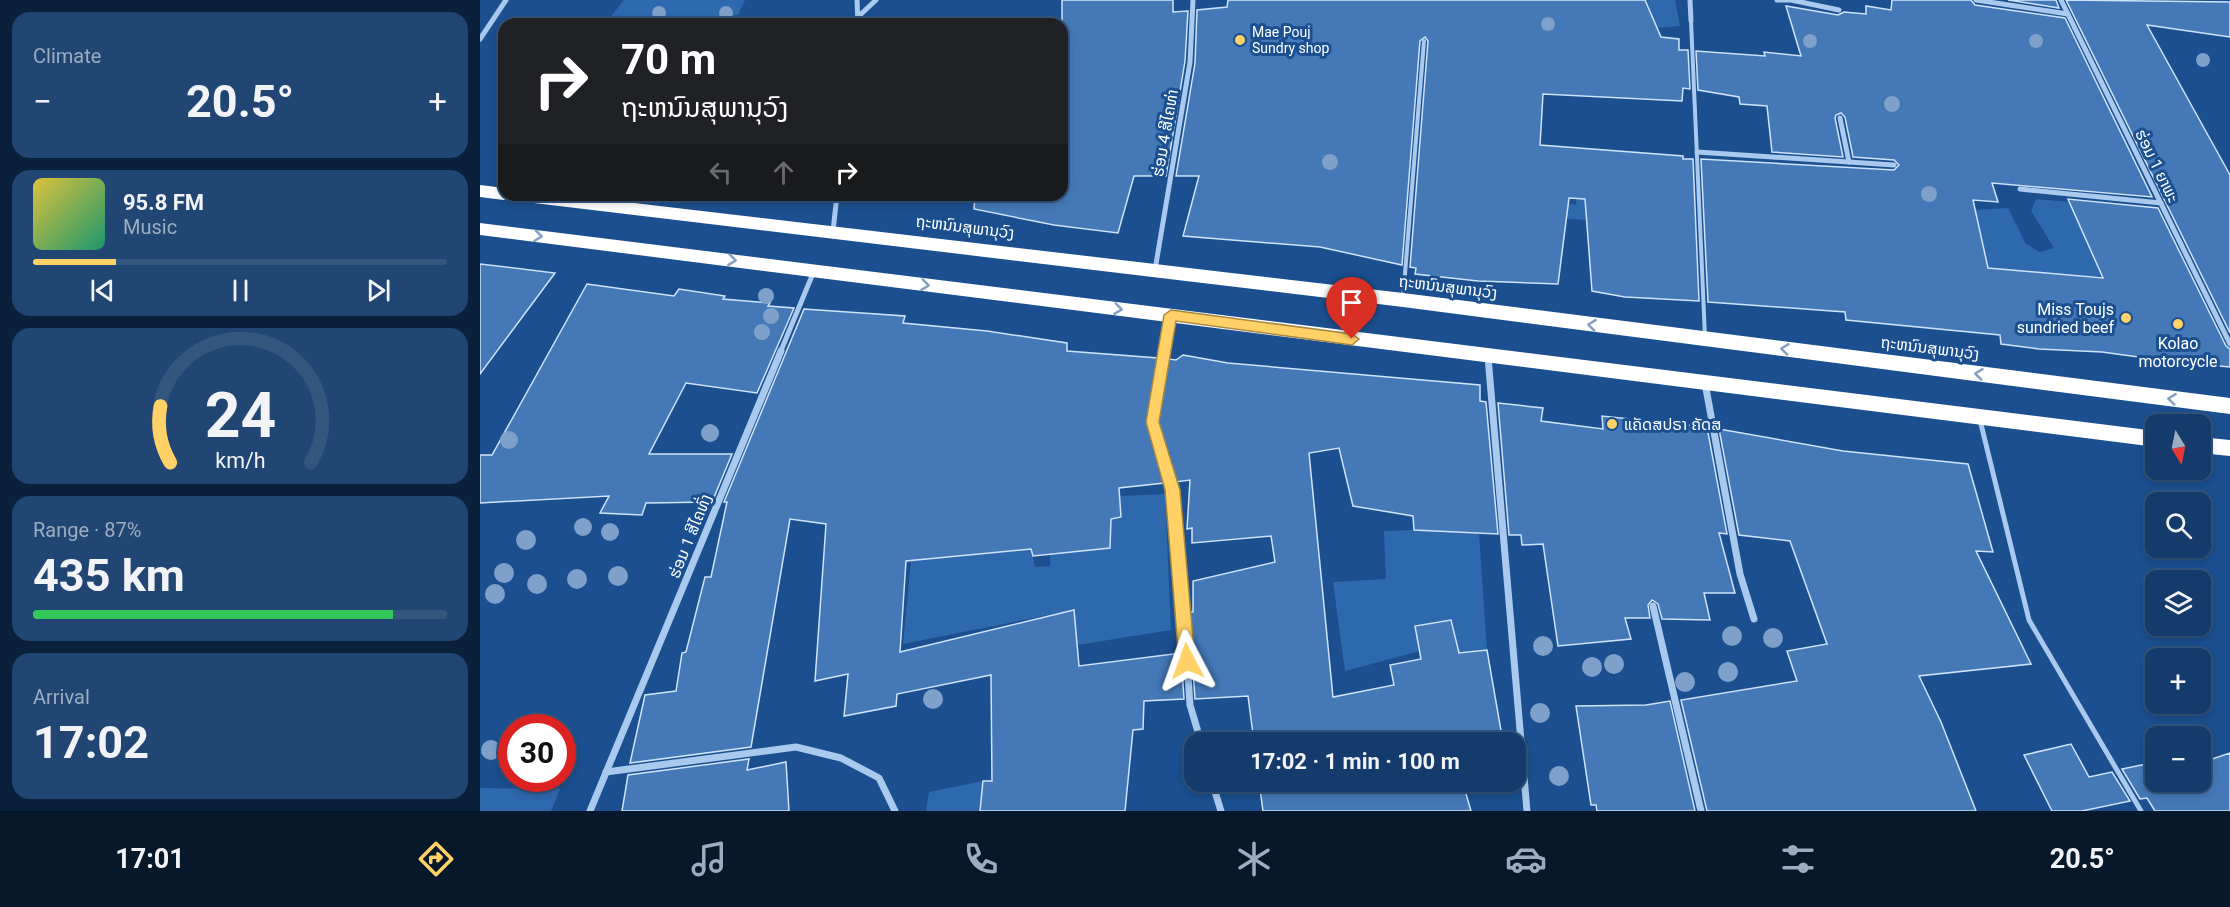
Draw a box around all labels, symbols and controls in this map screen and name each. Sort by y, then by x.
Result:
place label: Mae Pouj Sundry shop [1252,24,1330,56]
marker: Mae Pouj Sundry shop [1233,33,1247,47]
text: 70 m [621,35,716,84]
icon: right [522,42,600,120]
text: Climate [33,44,101,68]
text: 20.5° [186,75,294,128]
text: − [33,82,52,121]
text: + [428,82,447,121]
street label: ຮ່ອມ 4 ສີໄຄທ່າ [1148,88,1182,178]
text: ຖະຫນົນສຸພານຸວົງ [621,92,789,124]
street label: ຮ່ອມ 1 ຍາພະ [2131,126,2183,206]
icon: left [704,156,737,189]
icon: ahead [767,156,800,189]
icon: right [830,156,863,189]
text: 95.8 FM [123,190,204,215]
street label: ຖະຫນົນສຸພານຸວົງ [914,212,1015,243]
text: Music [123,215,177,239]
one-way arrow [533,229,543,242]
one-way arrow [727,254,736,266]
street label: ຖະຫນົນສຸພານຸວົງ [1397,272,1498,303]
icon: previous [86,274,119,307]
icon: pause [224,274,257,307]
icon: next [362,274,395,307]
pin [1326,277,1377,339]
one-way arrow [920,278,930,290]
icon: arrive [1335,286,1368,319]
place label: Miss Toujs sundried beef [2017,300,2114,337]
one-way arrow [1114,302,1123,315]
marker: Miss Toujs sundried beef [2119,311,2133,325]
marker: Kolao motorcycle [2171,317,2185,331]
one-way arrow [1587,319,1596,331]
street label: ຖະຫນົນສຸພານຸວົງ [1879,333,1980,364]
place label: Kolao motorcycle [2138,334,2218,371]
one-way arrow [1781,344,1790,356]
one-way arrow [1974,368,1983,381]
text: 24 [204,379,276,452]
one-way arrow [2167,393,2177,405]
north arrow [2145,414,2211,480]
map controls [2145,414,2211,792]
place label: ແຄັດສປຣາ ຄັດສ [1624,415,1721,434]
marker: ແຄັດສປຣາ ຄັດສ [1605,417,1619,431]
text: km/h [215,448,265,473]
street label: ຮ່ອມ 1 ສີໄຄທົ່ງ [663,490,716,581]
button: search [2145,492,2211,558]
text: Range · 87% [33,518,141,542]
text: 435 km [33,549,185,602]
button: layers [2145,570,2211,636]
position arrow [1155,629,1219,693]
button: + [2145,648,2211,714]
text: Arrival [33,685,90,709]
speed limit sign: 30 [498,714,576,792]
text: 17:02 [33,716,149,769]
button: − [2145,726,2211,792]
text: 17:02 · 1 min · 100 m [1250,749,1460,774]
icon: directions [415,838,457,880]
icon: music [688,838,730,880]
icon: phone [960,838,1002,880]
icon: climate [1233,838,1275,880]
icon: car [1505,838,1547,880]
icon: filters [1777,838,1819,880]
text: 17:01 [115,843,185,875]
text: 20.5° [2050,843,2115,875]

